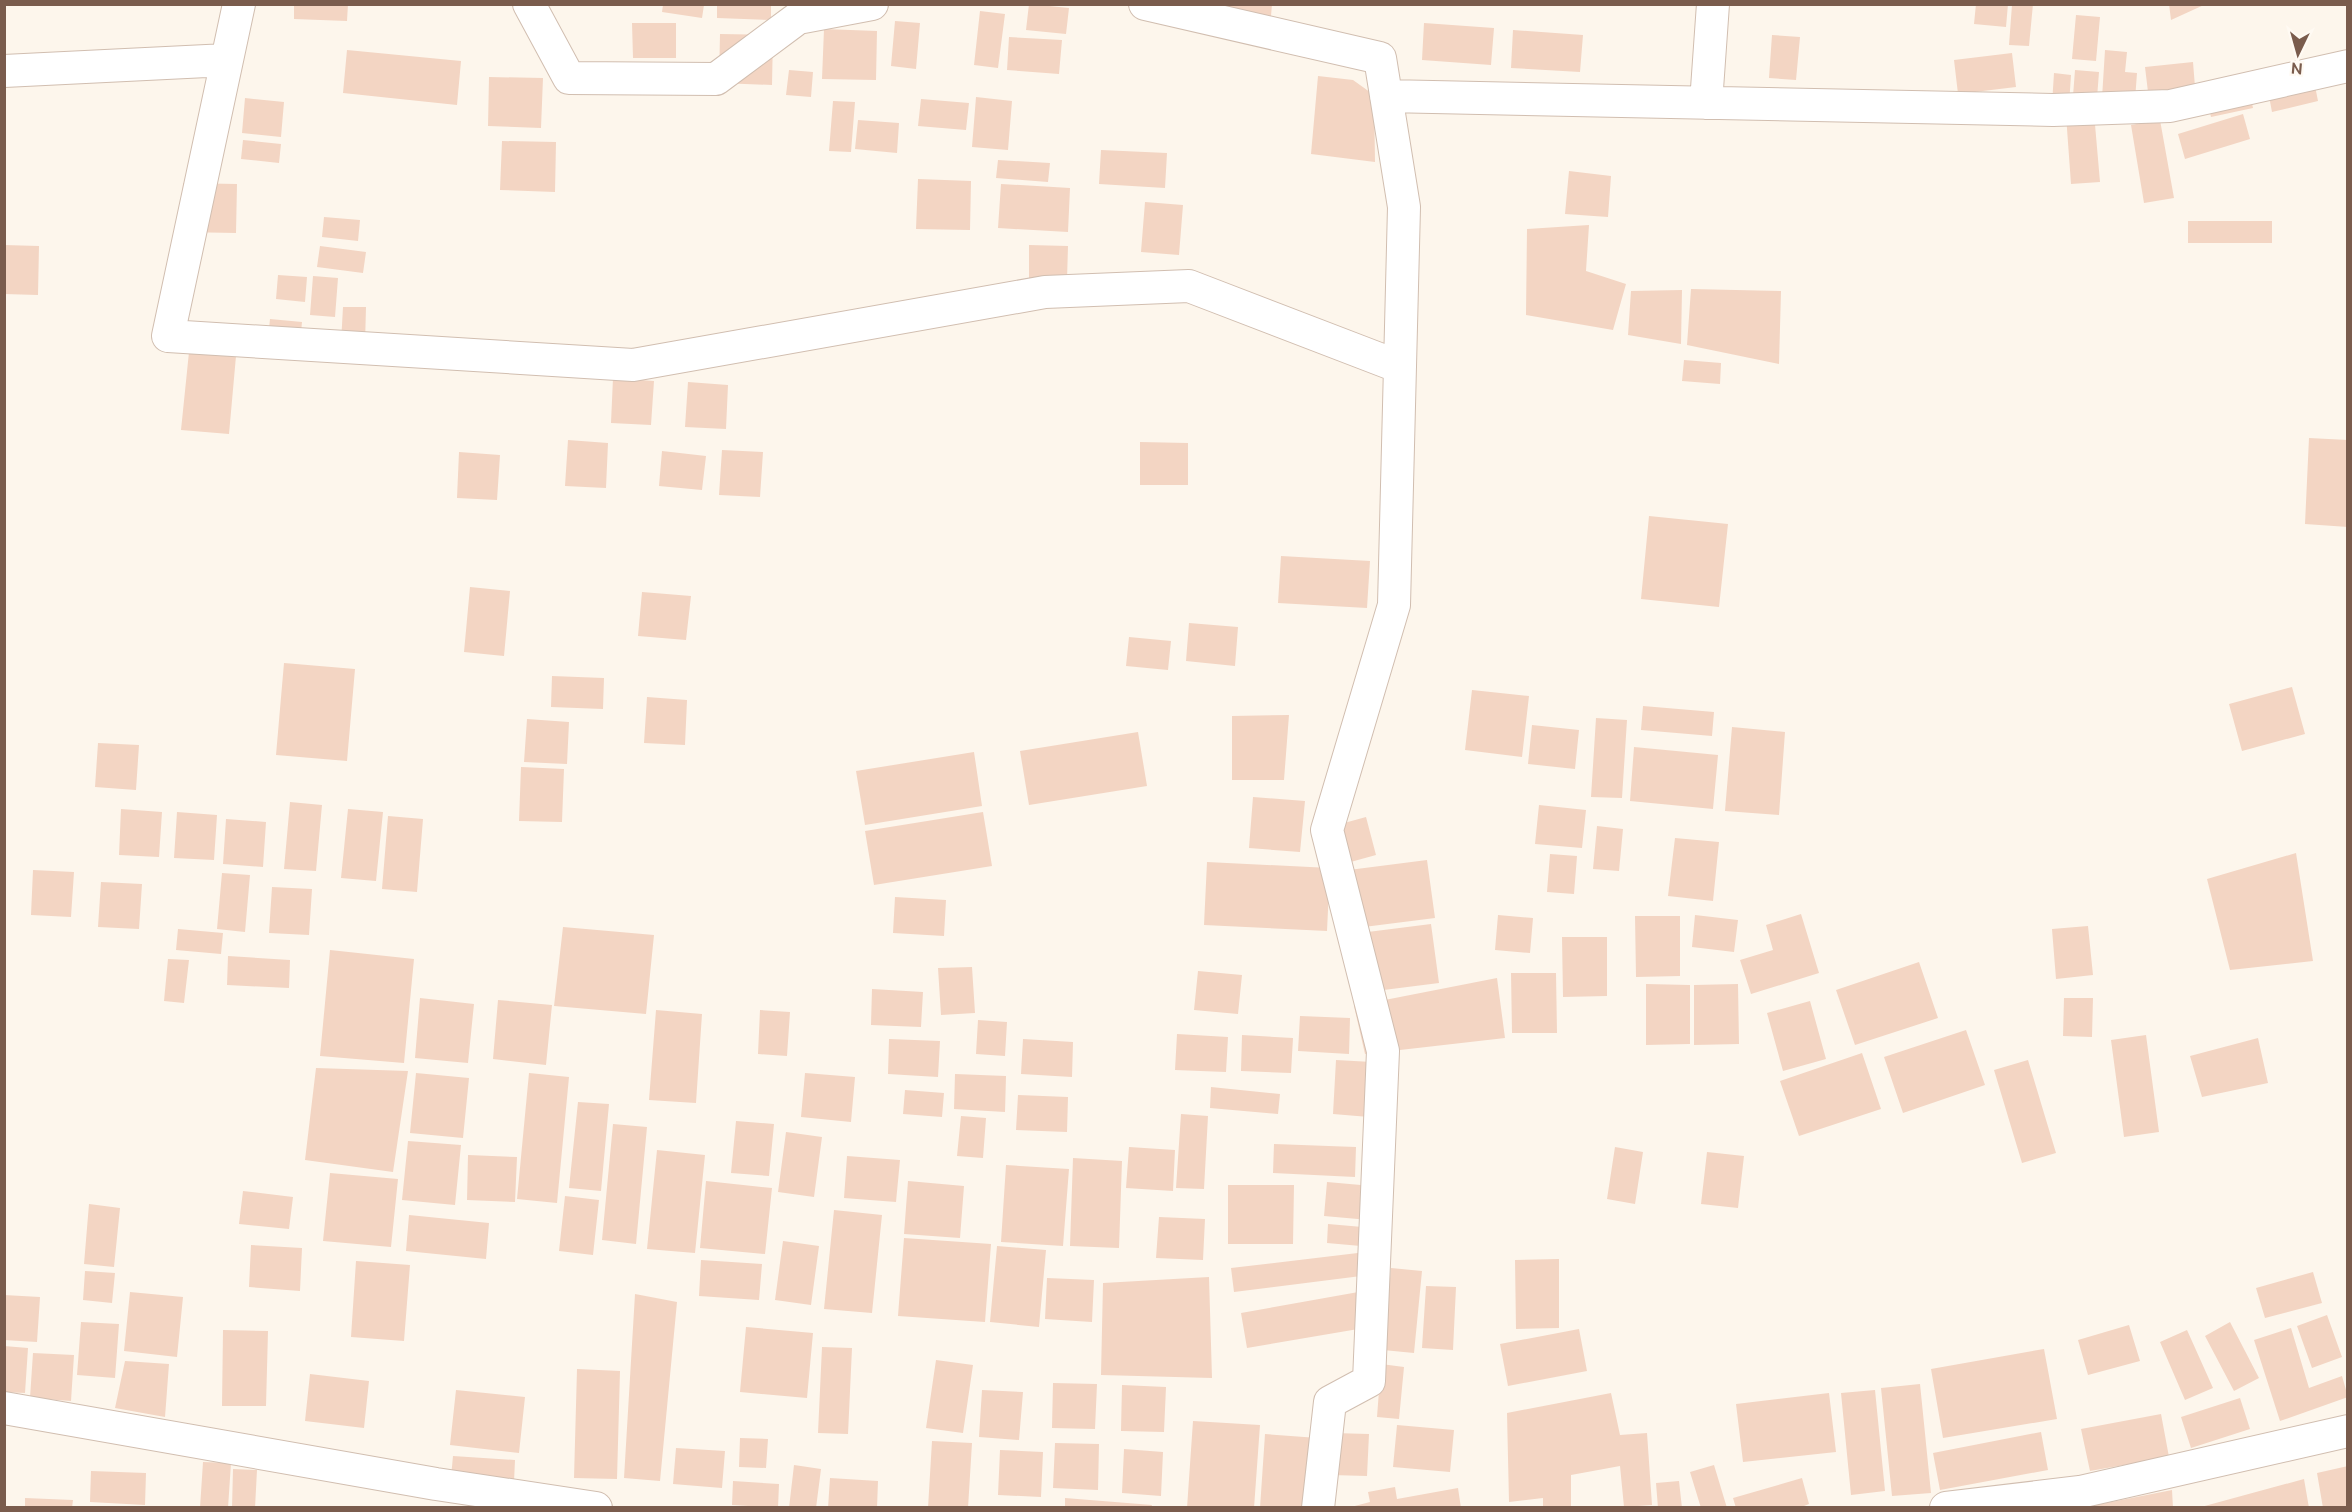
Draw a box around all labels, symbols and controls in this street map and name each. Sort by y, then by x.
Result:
north arrow [2268,24,2328,84]
text: N [2290,59,2303,78]

